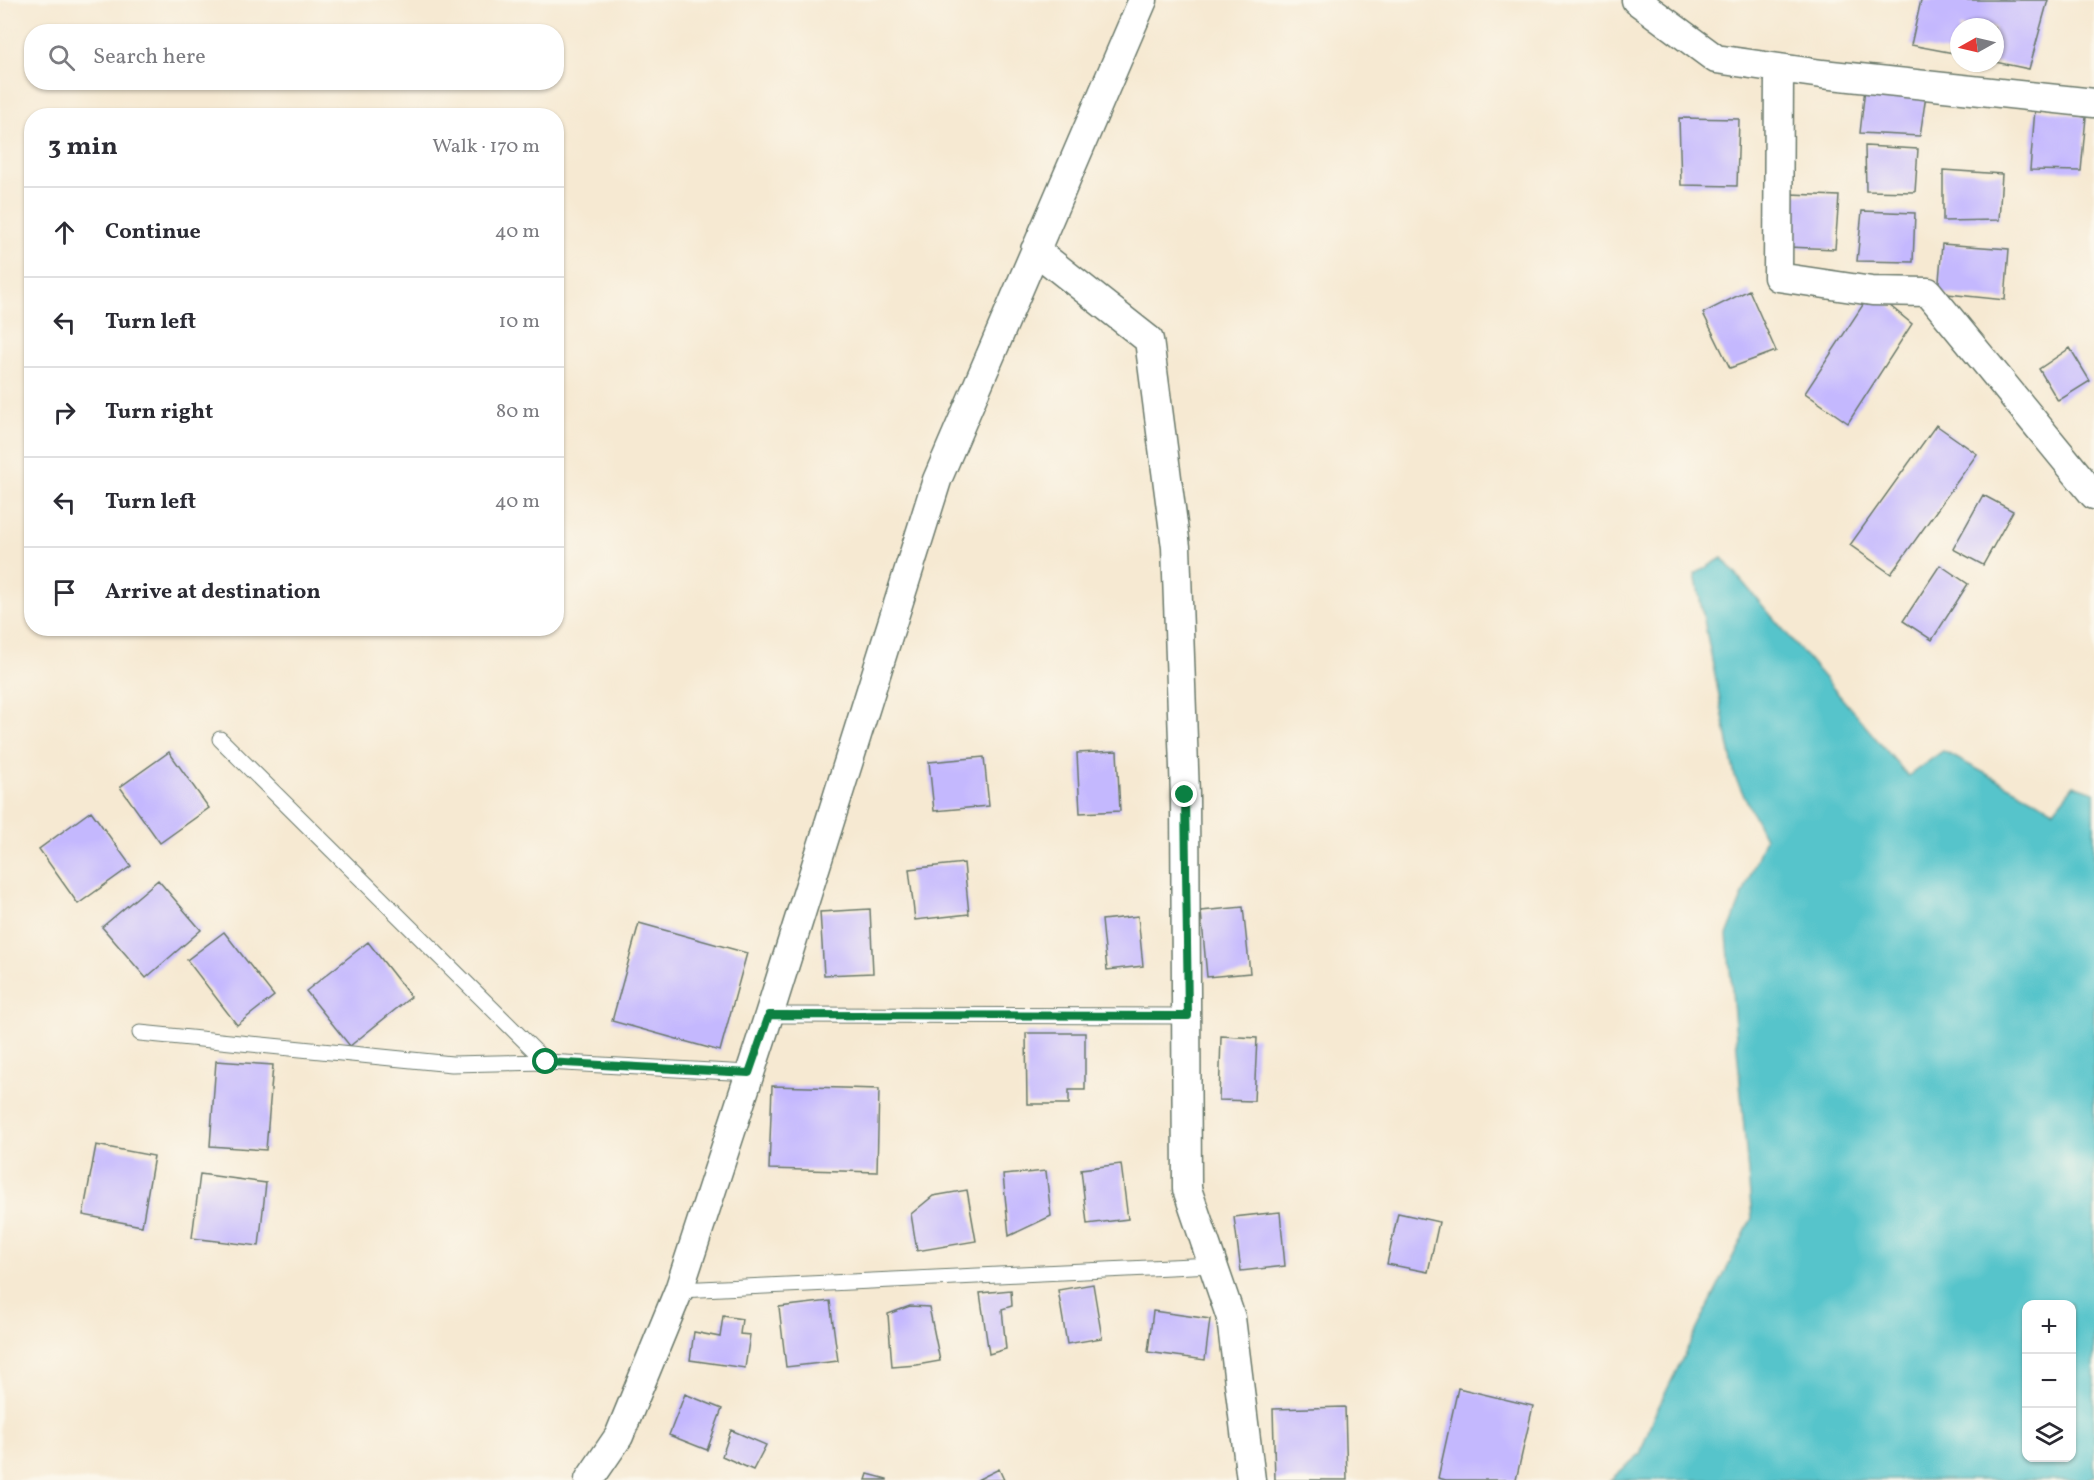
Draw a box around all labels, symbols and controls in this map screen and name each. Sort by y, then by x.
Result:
north arrow [1950,18,2004,72]
search box [24,24,564,90]
icon: search [45,41,78,74]
text: Search here [93,42,206,73]
text: 3 min [48,129,118,165]
text: Walk · 170 m [432,133,540,161]
icon: ahead [48,216,81,249]
text: Continue [105,217,201,248]
text: 40 m [495,218,540,246]
icon: left [48,306,81,339]
text: Turn left [105,307,196,338]
text: 10 m [499,308,540,336]
icon: right [48,396,81,429]
text: Turn right [105,397,213,428]
text: 80 m [496,398,540,426]
icon: left [48,486,81,519]
text: Turn left [105,487,196,518]
text: 40 m [495,488,540,516]
icon: arrive [48,576,81,609]
text: Arrive at destination [105,577,321,608]
route end [1171,781,1197,807]
route start [532,1048,558,1074]
map controls [2022,1300,2076,1462]
button: + [2022,1300,2076,1354]
button: − [2022,1354,2076,1408]
button: layers [2022,1408,2076,1462]

